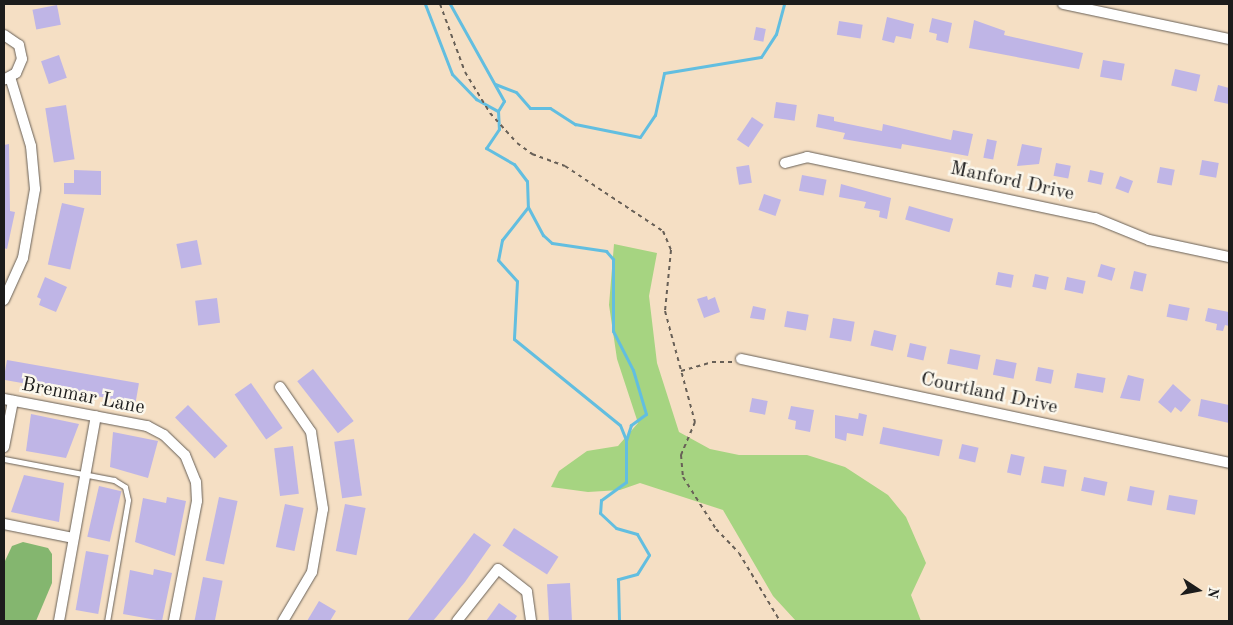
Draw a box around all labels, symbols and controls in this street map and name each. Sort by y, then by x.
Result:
street label: Manford Drive [948,157,1076,207]
street label: Courtland Drive [918,368,1060,420]
street label: Brenmar Lane [19,373,147,421]
north arrow [1173,565,1223,615]
text: N [1205,586,1221,599]

